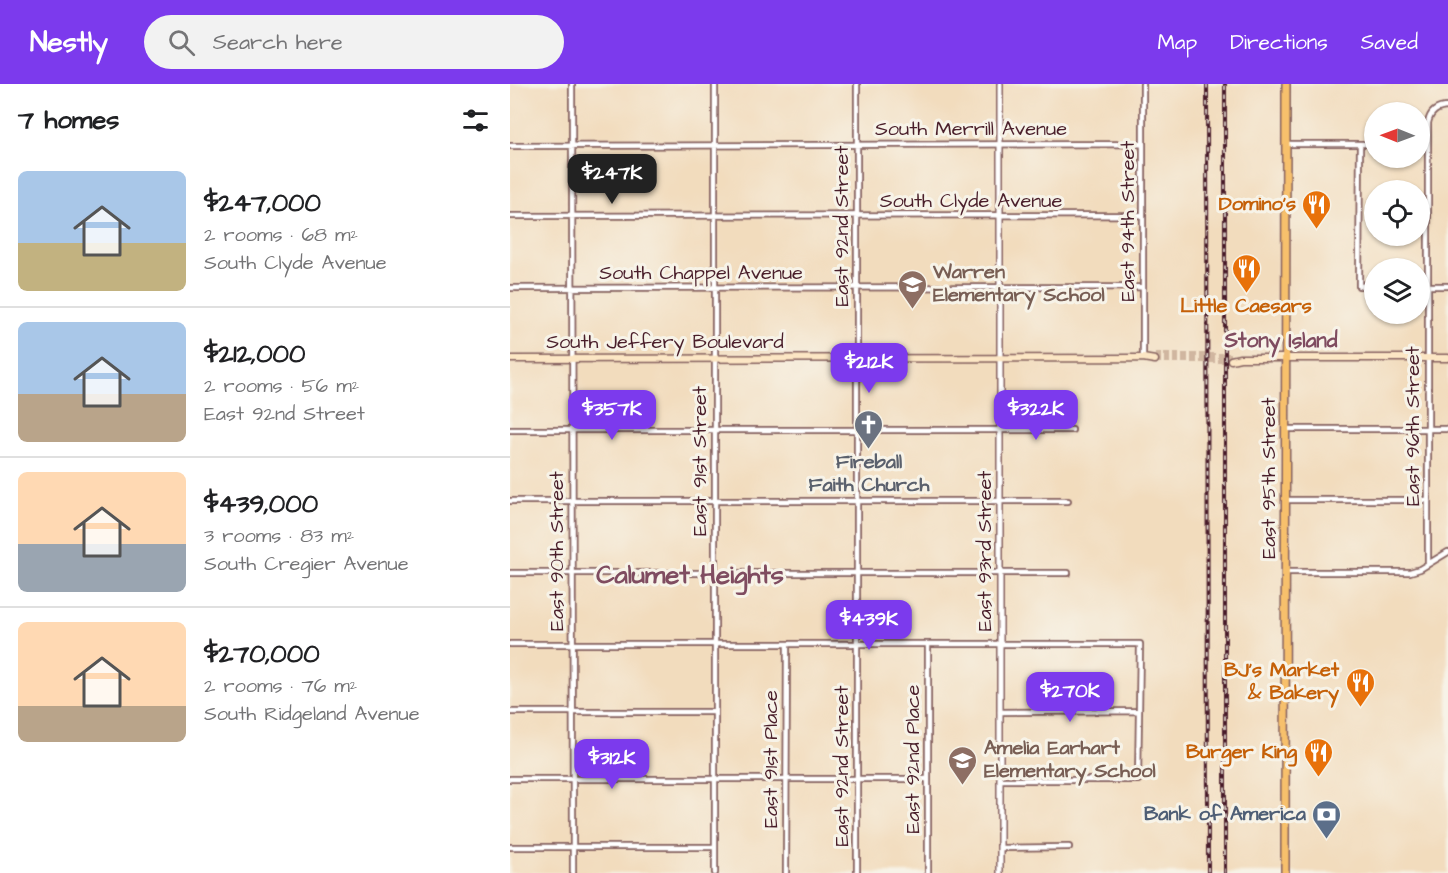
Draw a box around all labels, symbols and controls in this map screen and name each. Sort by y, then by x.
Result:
search box [144,15,564,69]
text: Nestly [30,23,108,62]
icon: search [165,26,198,59]
text: Search here [213,27,343,58]
text: Map [1157,28,1197,57]
text: Directions [1230,28,1328,57]
text: Saved [1361,28,1418,57]
text: 7 homes [18,102,119,138]
north arrow [1364,102,1430,168]
map controls [1364,102,1430,324]
icon: filters [459,104,492,137]
street label: South Merrill Avenue [875,115,1067,143]
street label: East 94th Street [1114,141,1142,301]
street label: East 92nd Street [828,146,856,306]
pin: $247K [570,154,654,205]
text: $247K [582,159,642,187]
button: locate [1364,180,1430,246]
text: $247,000 [204,185,321,221]
street label: South Clyde Avenue [880,187,1062,216]
restaurant icon: Domino's [1301,188,1333,230]
place label: Domino's [1219,190,1296,218]
icon: home [66,195,138,267]
text: 2 rooms · 68 m² [204,221,358,249]
text: South Clyde Avenue [204,249,387,277]
restaurant icon: Little Caesars [1230,252,1262,294]
place label: Warren Elementary School [932,258,1105,310]
button: layers [1364,258,1430,324]
street label: South Chappel Avenue [599,259,803,287]
school or university icon: Warren Elementary School [896,268,928,310]
place label: Little Caesars [1180,292,1312,320]
district label: Stony Island [1223,326,1338,358]
street label: South Jeffery Boulevard [546,328,784,357]
text: $212,000 [204,336,305,372]
pin: $212K [827,343,911,394]
icon: home [66,346,138,418]
street label: East 96th Street [1399,346,1427,506]
text: $212K [845,348,893,376]
text: 2 rooms · 56 m² [204,372,359,400]
street label: East 91st Street [686,386,714,536]
pin: $357K [570,390,654,441]
pin: $322K [994,390,1078,441]
text: $357K [582,395,642,423]
text: $322K [1008,395,1064,423]
street label: East 95th Street [1255,397,1283,559]
text: East 92nd Street [204,400,365,428]
church icon: Fireball Faith Church [853,408,885,450]
place label: Fireball Faith Church [809,448,931,499]
street label: East 90th Street [543,471,571,631]
street label: East 93rd Street [971,471,999,631]
text: $439,000 [204,486,318,522]
icon: home [66,496,138,568]
text: 3 rooms · 83 m² [204,522,354,550]
text: South Cregier Avenue [204,550,408,578]
district label: Calumet Heights [596,557,784,596]
pin: $439K [827,600,911,651]
text: $439K [840,605,898,633]
text: $270,000 [204,636,320,672]
icon: home [66,646,138,718]
place label: BJ's Market & Bakery [1224,656,1340,708]
restaurant icon: BJ's Market & Bakery [1344,666,1376,708]
text: 2 rooms · 76 m² [204,672,357,700]
pin: $270K [1028,672,1112,723]
text: $270K [1040,677,1100,705]
street label: East 92nd Place [899,684,927,833]
street label: East 92nd Street [828,686,856,846]
street label: East 91st Place [757,690,785,828]
text: South Ridgeland Avenue [204,700,420,728]
place label: Amelia Earhart Elementary School [984,734,1156,786]
restaurant icon: Burger King [1302,736,1334,778]
place label: Burger King [1186,738,1298,767]
pin: $312K [570,739,654,790]
text: $312K [588,744,636,772]
school or university icon: Amelia Earhart Elementary School [947,744,979,786]
bank icon: Bank of America [1311,798,1343,840]
place label: Bank of America [1144,800,1307,828]

